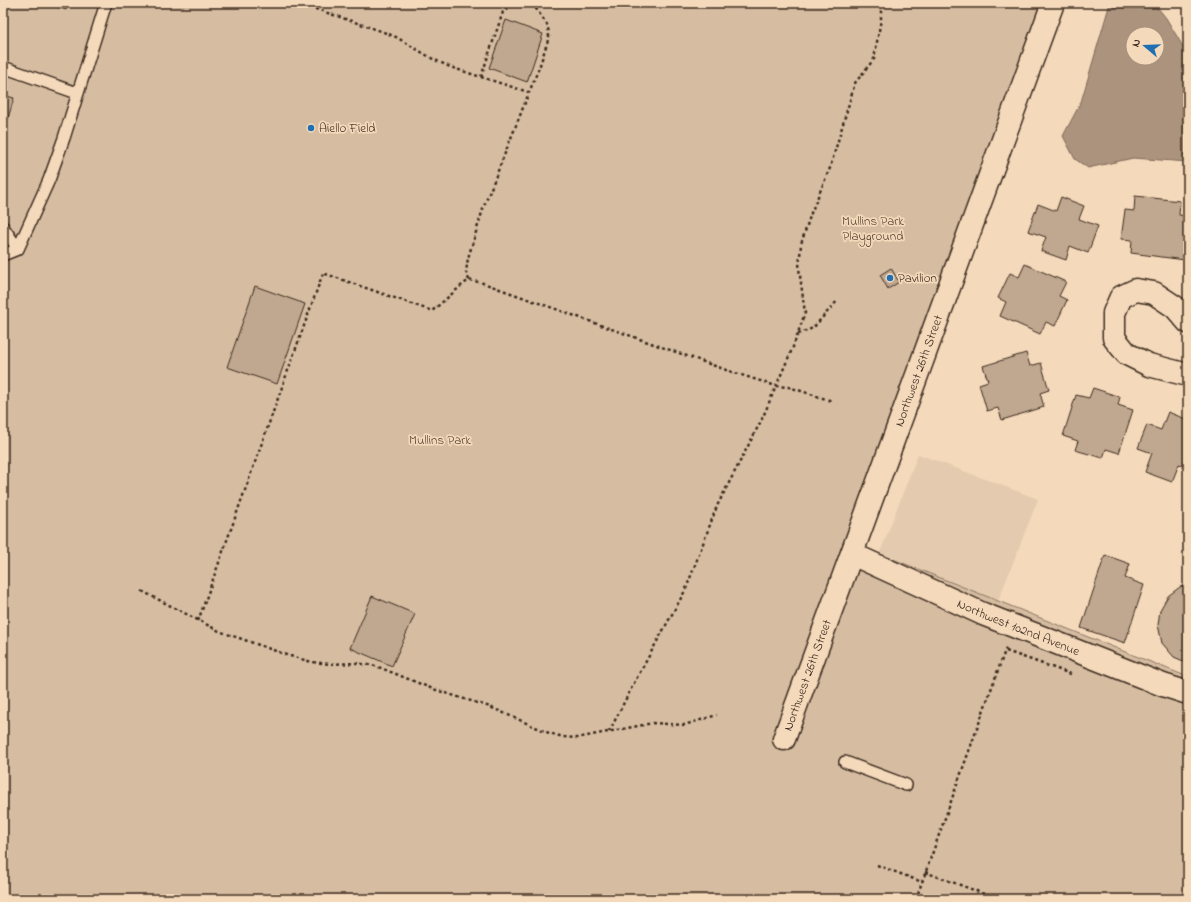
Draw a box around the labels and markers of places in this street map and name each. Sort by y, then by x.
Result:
place label: Aiello Field [319,119,376,138]
marker: Aiello Field [306,123,316,133]
place label: Pavilion [898,269,937,288]
marker: Pavilion [885,273,895,283]

